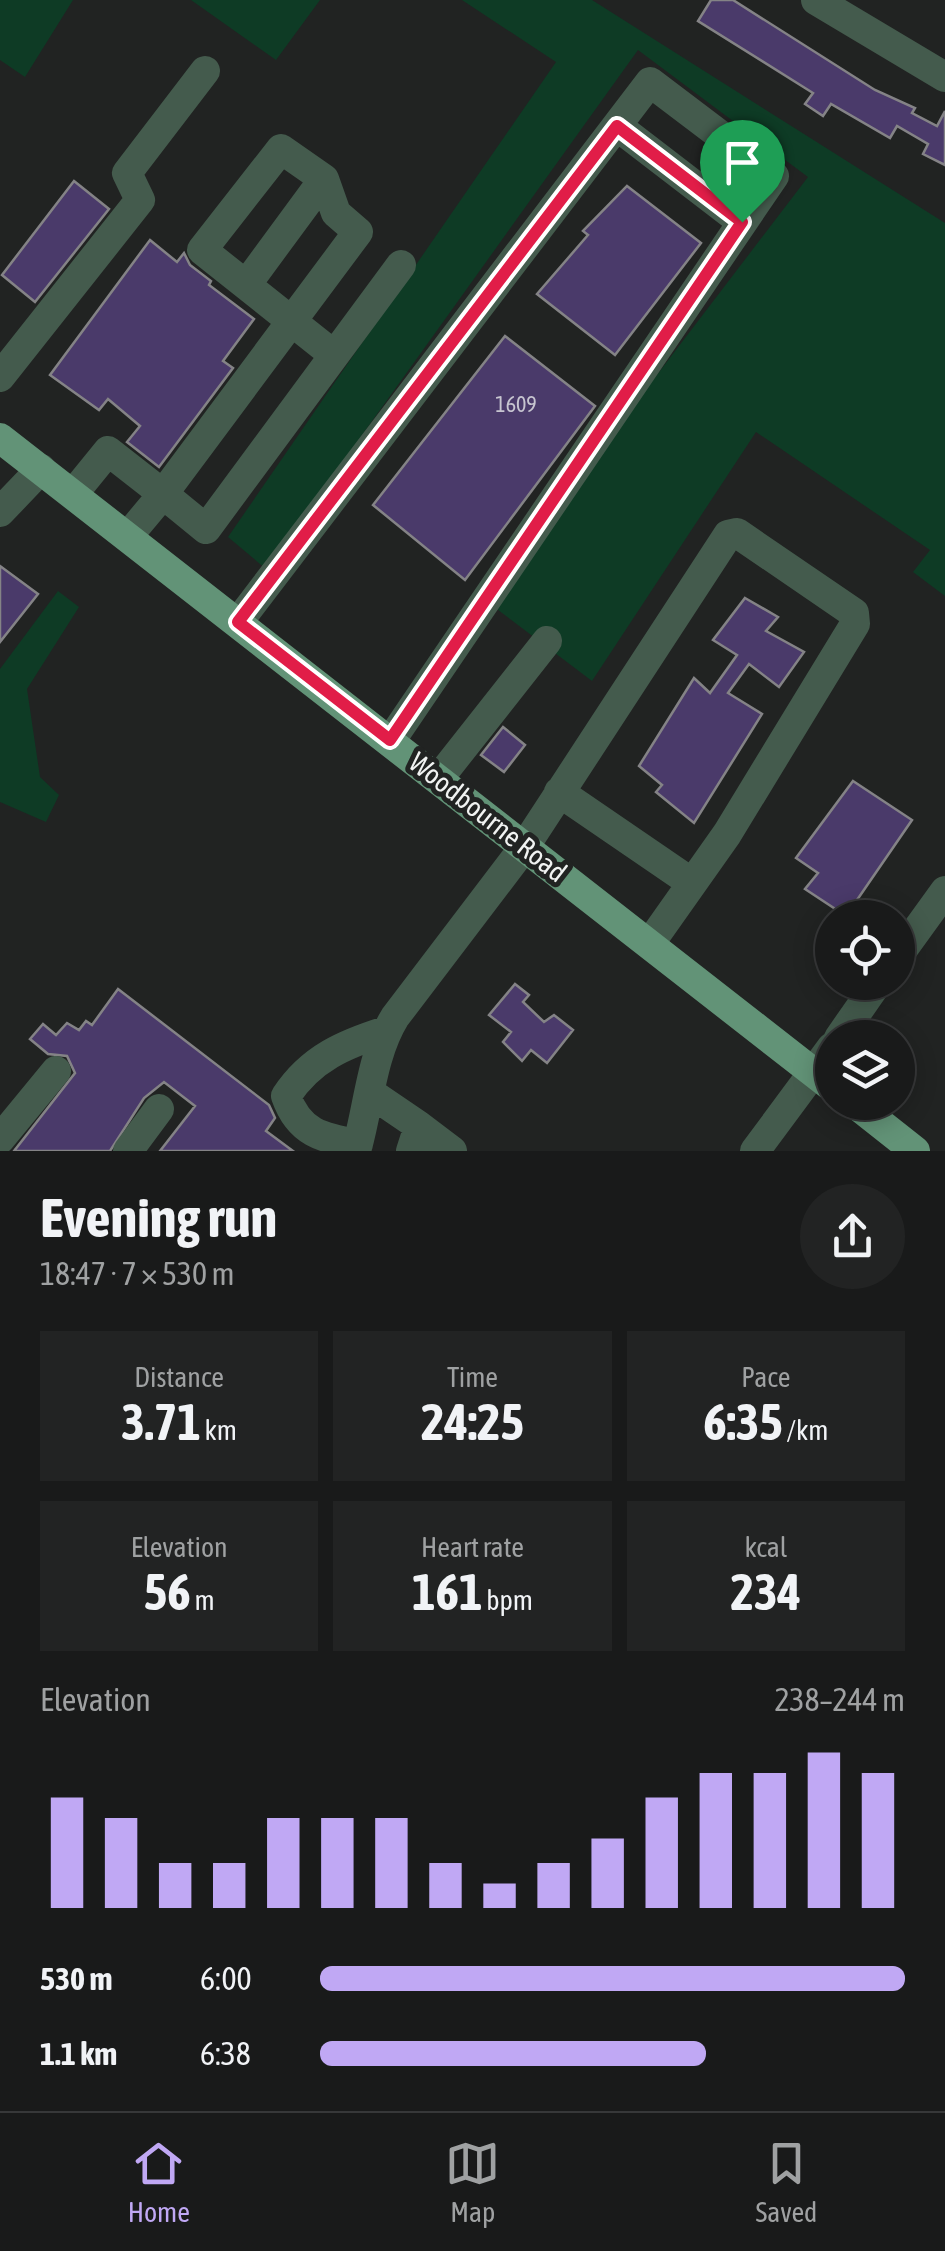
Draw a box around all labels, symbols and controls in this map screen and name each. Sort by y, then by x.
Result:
pin [700,120,785,223]
icon: arrive [715,135,770,190]
house number: 1609 [495,391,537,417]
street label: Woodbourne Road [403,746,573,888]
map controls [815,900,915,1120]
button: locate [815,900,915,1000]
button: layers [815,1020,915,1120]
button: share [800,1184,905,1289]
text: Evening run [40,1186,277,1249]
text: 18:47 · 7 × 530 m [40,1255,234,1292]
text: Distance [134,1361,224,1393]
text: Time [447,1361,498,1393]
text: Pace [741,1361,790,1393]
text: 3.71 [121,1393,201,1451]
text: 24:25 [421,1393,524,1451]
text: 6:35 [703,1393,783,1451]
text: km [201,1414,237,1446]
text: /km [783,1414,828,1446]
text: Elevation [131,1531,228,1563]
text: Heart rate [421,1531,524,1563]
text: kcal [745,1531,787,1563]
text: 56 [144,1563,191,1621]
text: 161 [412,1563,482,1621]
text: 234 [731,1563,801,1621]
text: m [191,1584,215,1616]
text: bpm [482,1584,533,1616]
text: Elevation [40,1681,151,1718]
text: 238–244 m [775,1681,905,1718]
text: 530 m [40,1960,113,1997]
text: 6:00 [200,1960,251,1997]
text: 1.1 km [40,2035,117,2072]
text: 6:38 [200,2035,251,2072]
tab: Home [128,2136,190,2228]
tab: Map [445,2136,500,2228]
tab: Saved [755,2136,817,2228]

